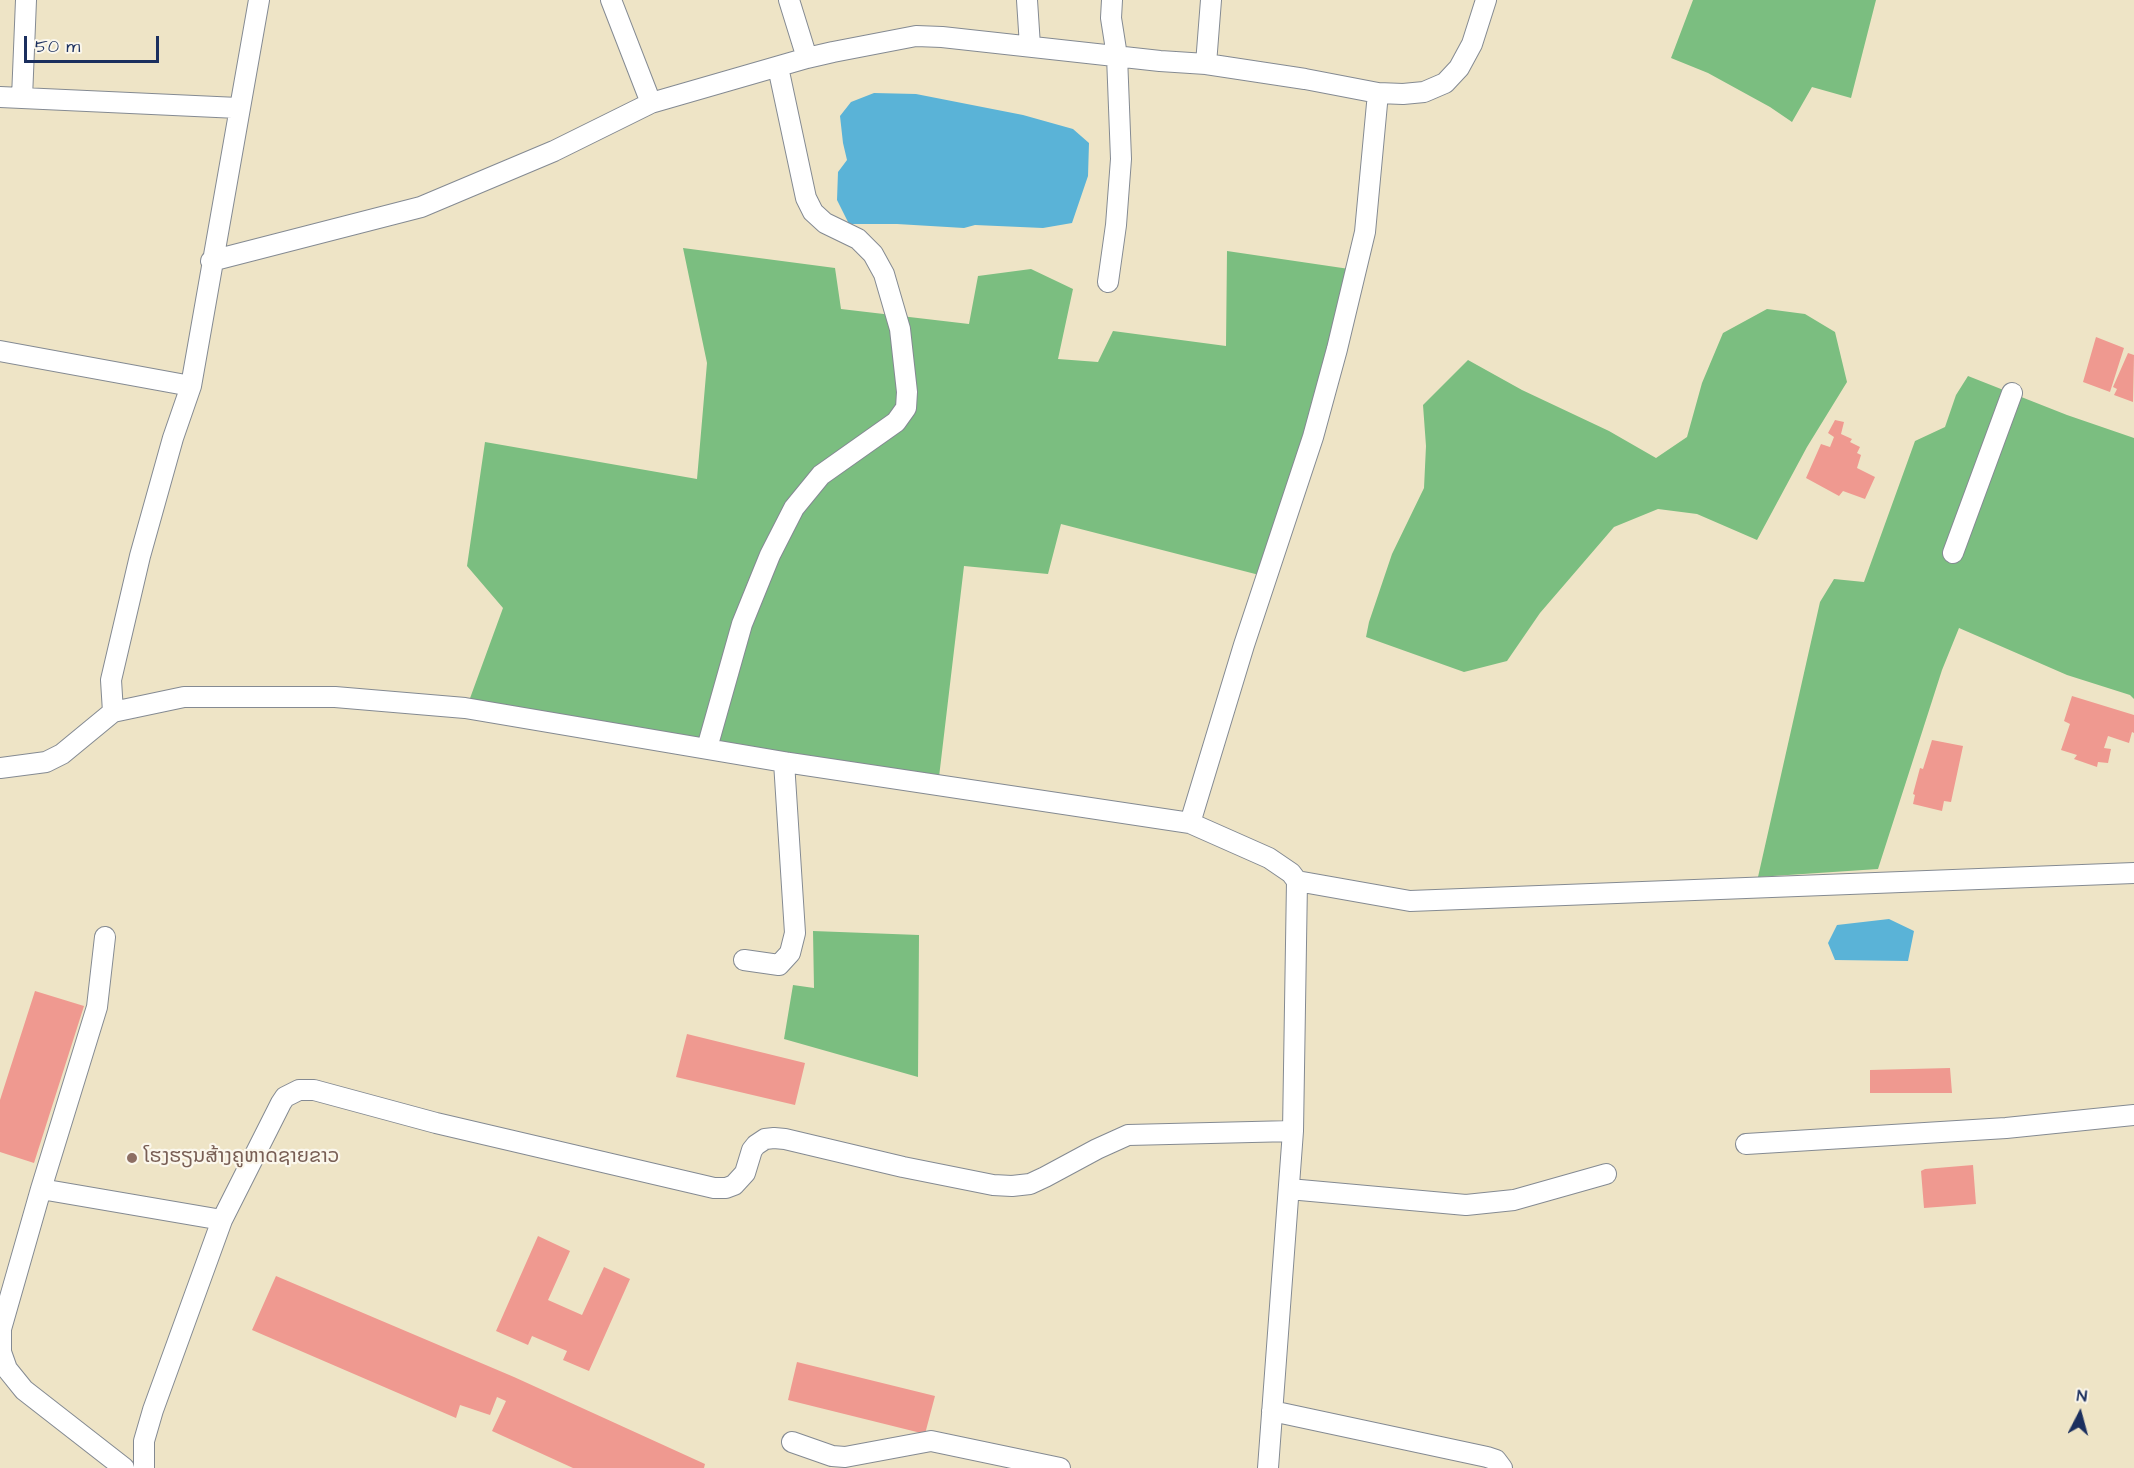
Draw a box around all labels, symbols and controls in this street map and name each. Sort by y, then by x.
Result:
scale bar [27,24,162,62]
text: 50 m [35,34,80,59]
place label: ໂຮງຮຽນສ້າງຄູຫາດຊາຍຂາວ [144,1146,339,1170]
marker: ໂຮງຮຽນສ້າງຄູຫາດຊາຍຂາວ [125,1151,139,1165]
north arrow [2050,1384,2110,1444]
text: N [2076,1385,2088,1408]

